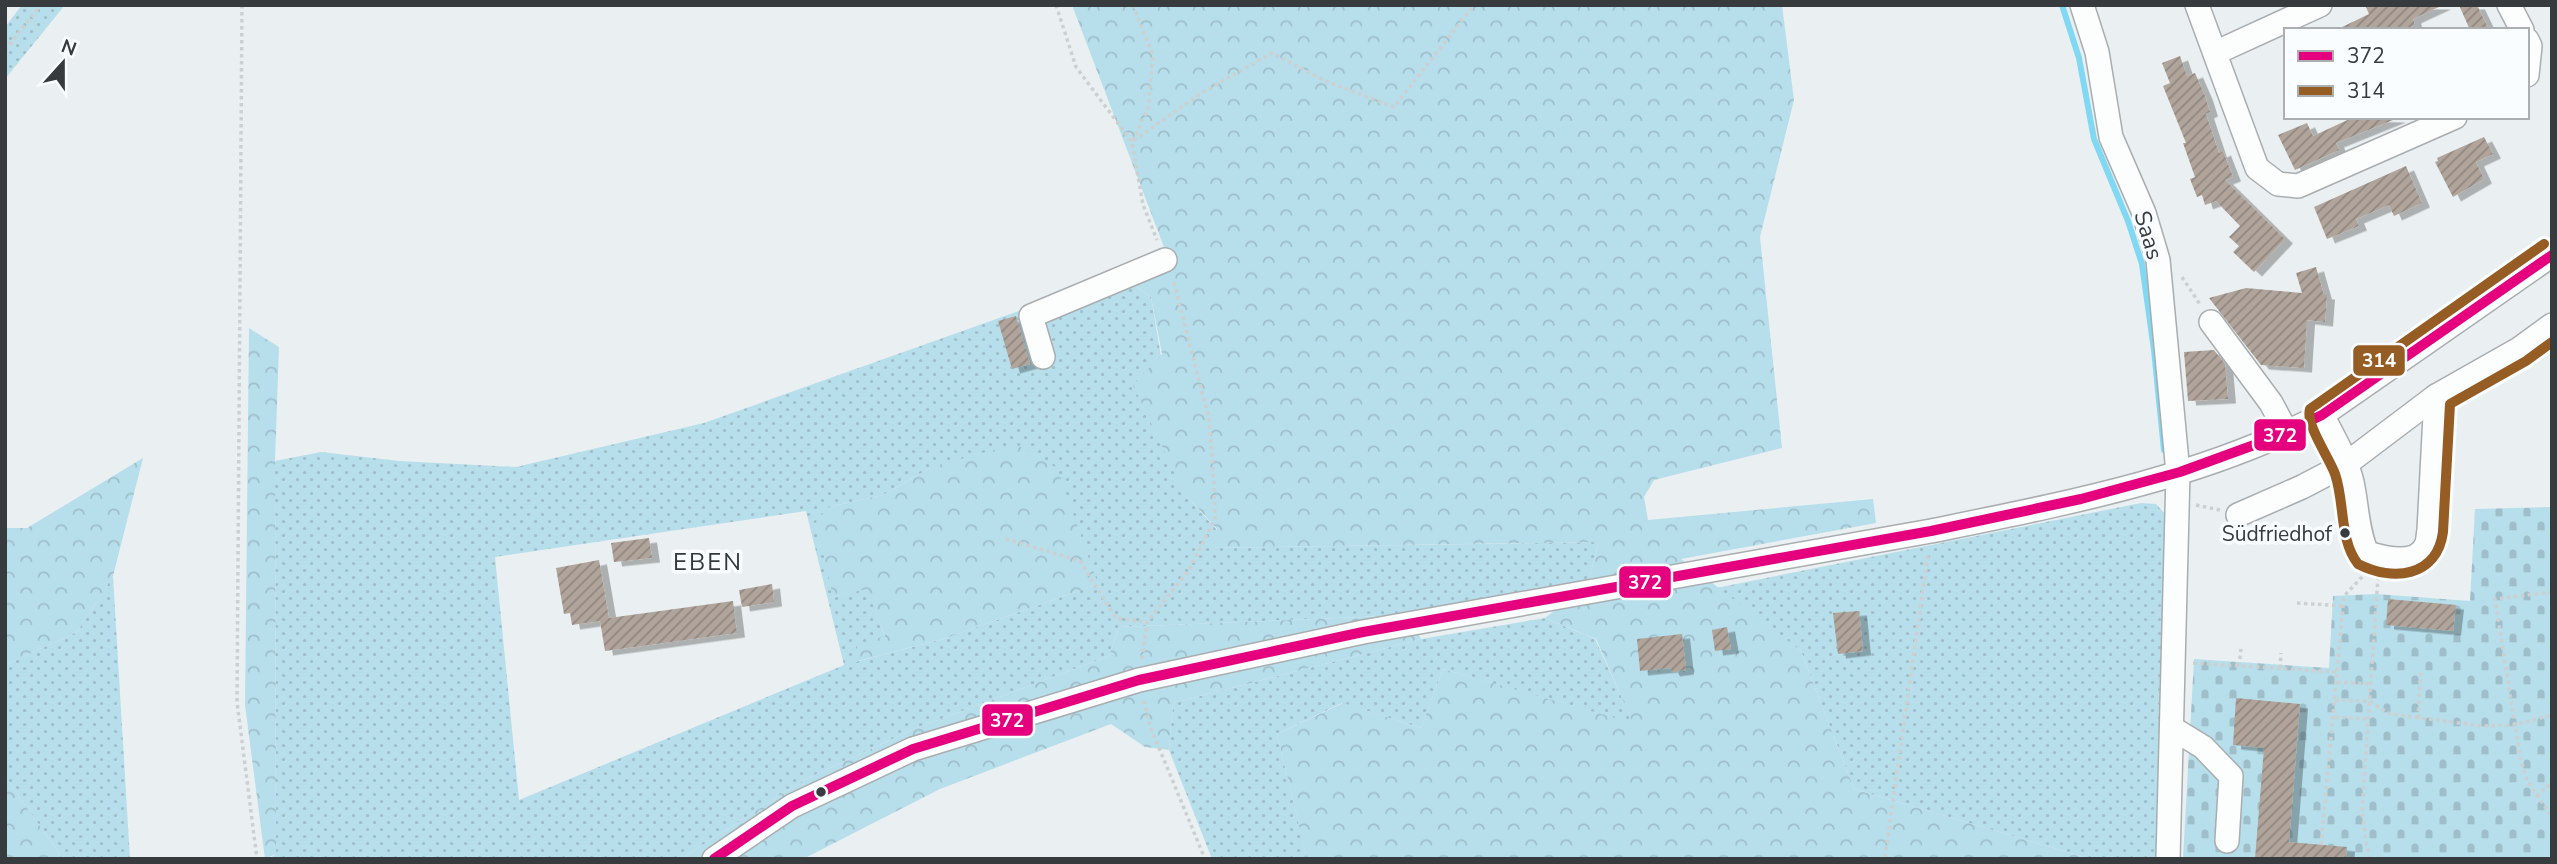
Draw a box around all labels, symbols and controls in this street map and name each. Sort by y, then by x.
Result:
north arrow [28,28,98,98]
legend [2284,28,2529,119]
text: N [57,33,80,63]
text: 372 [2347,42,2385,70]
text: 314 [2347,77,2385,105]
street label: Saas [2126,207,2171,263]
line badge: 314 [2352,344,2406,377]
text: 314 [2362,348,2396,374]
line badge: 372 [2253,418,2307,452]
text: 372 [2263,423,2297,449]
place label: Südfriedhof [2222,520,2333,548]
marker: Südfriedhof [2338,526,2352,540]
district label: EBEN [673,546,743,578]
line badge: 372 [1618,565,1672,599]
text: 372 [1628,570,1662,596]
line badge: 372 [981,703,1034,737]
text: 372 [990,708,1024,734]
unlabelled marker [814,785,828,799]

